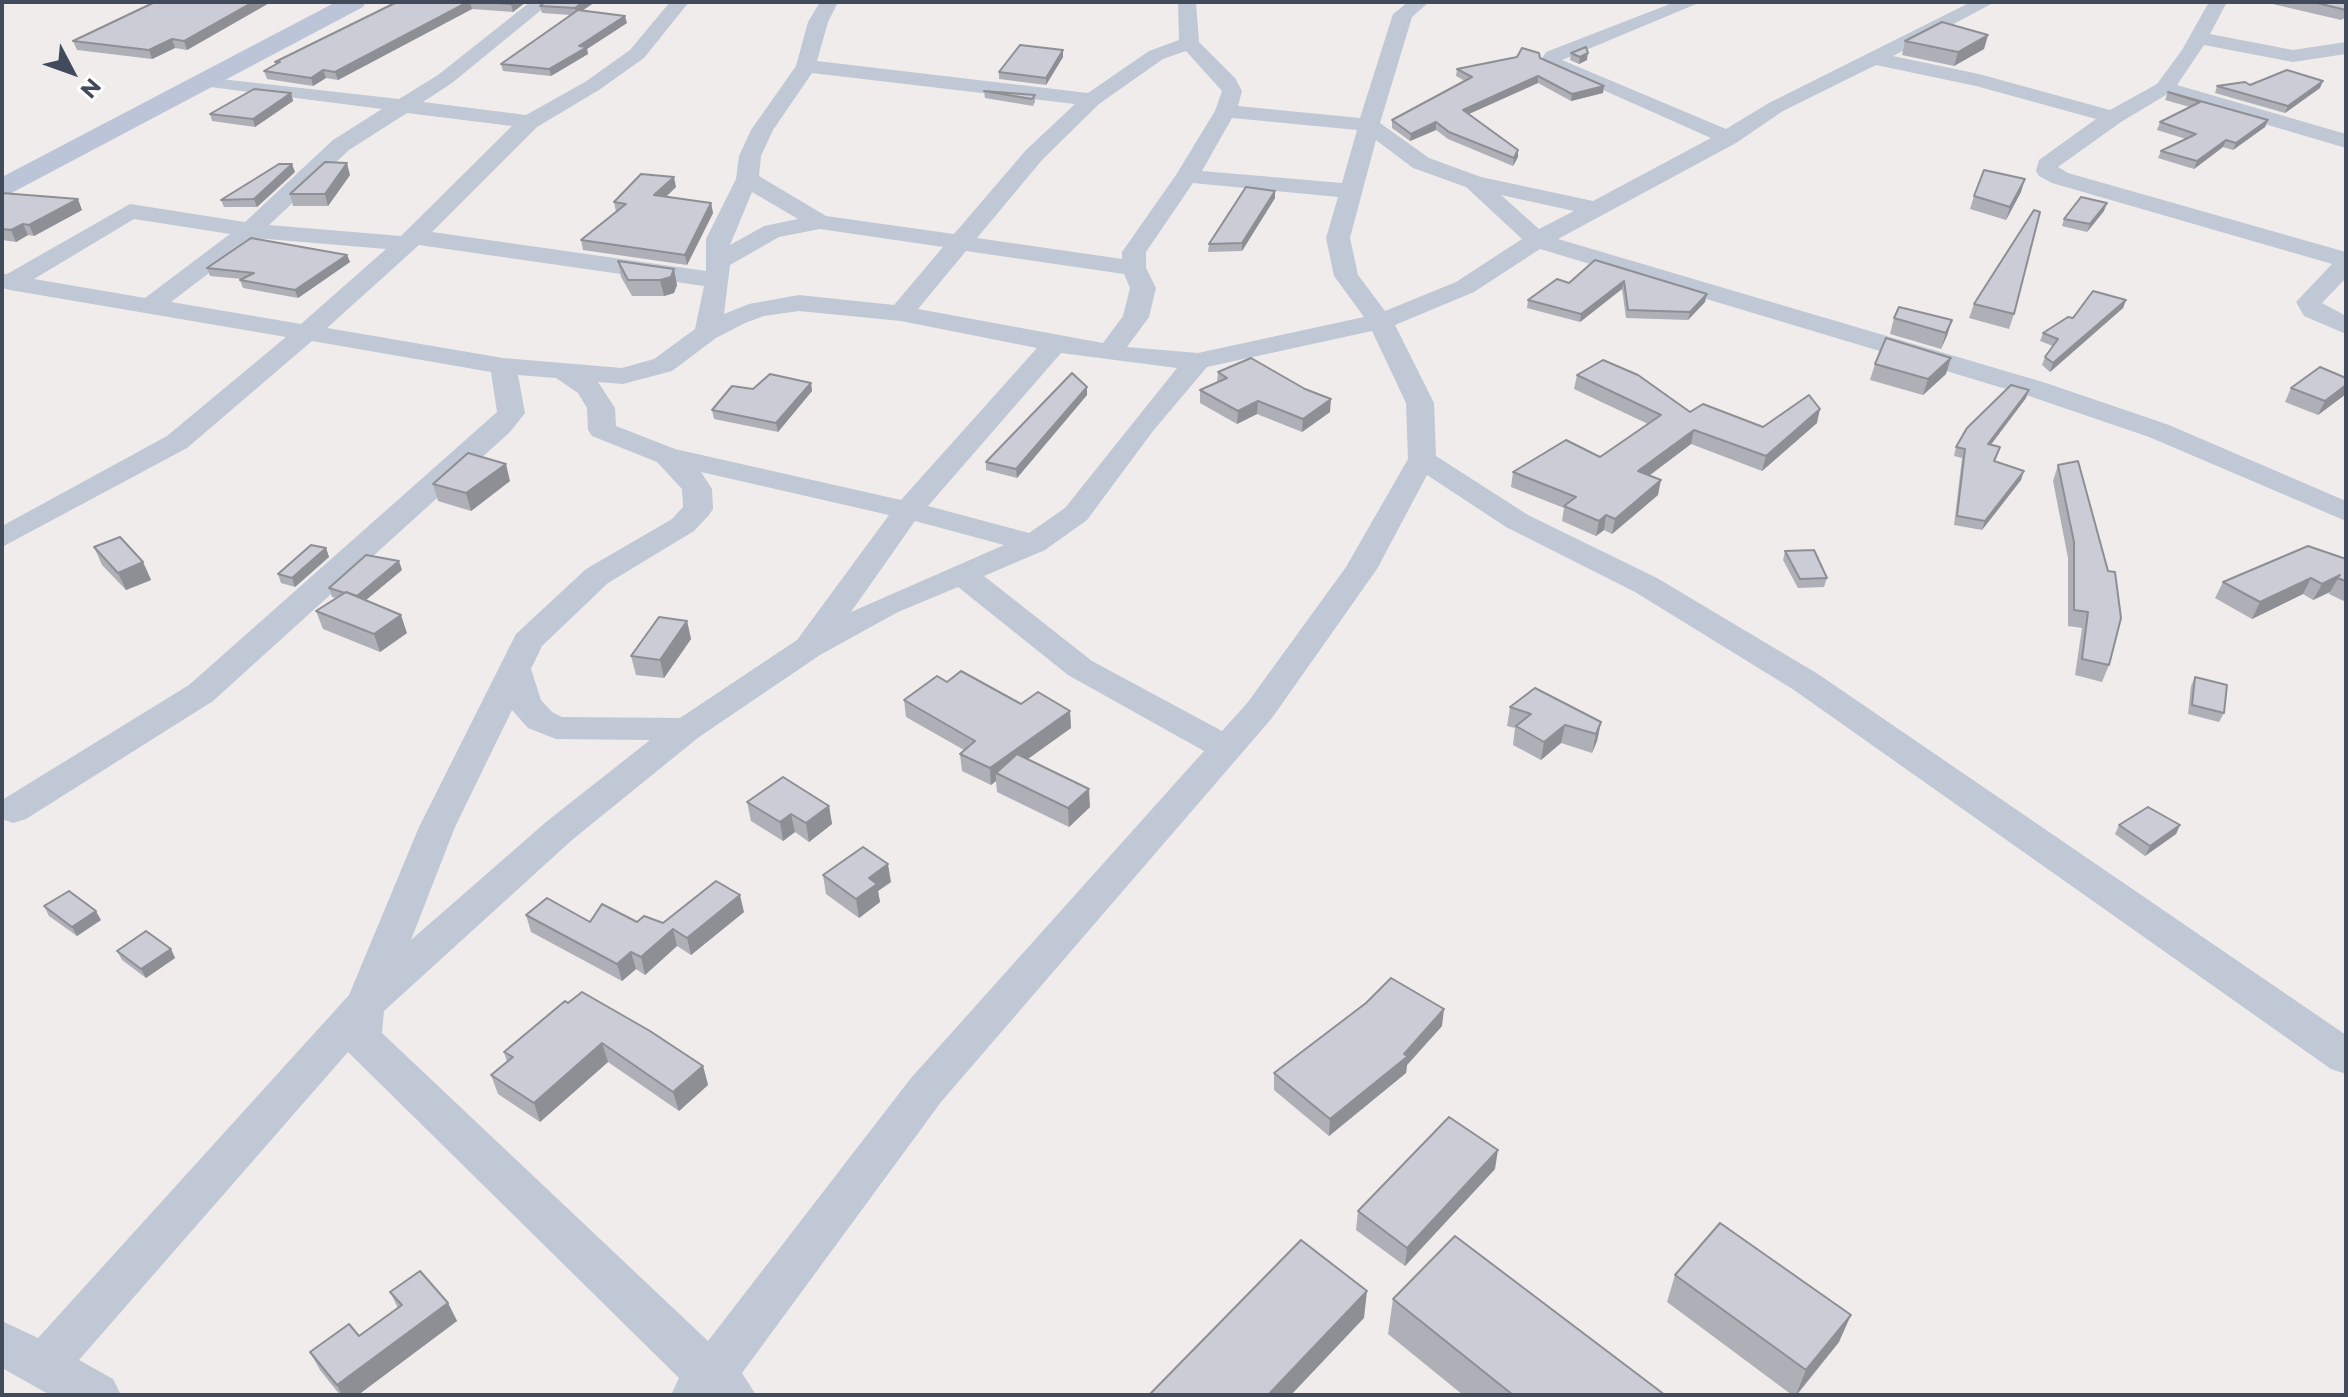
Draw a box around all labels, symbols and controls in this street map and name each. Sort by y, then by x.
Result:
north arrow [32,32,112,112]
text: N [74,73,107,104]

